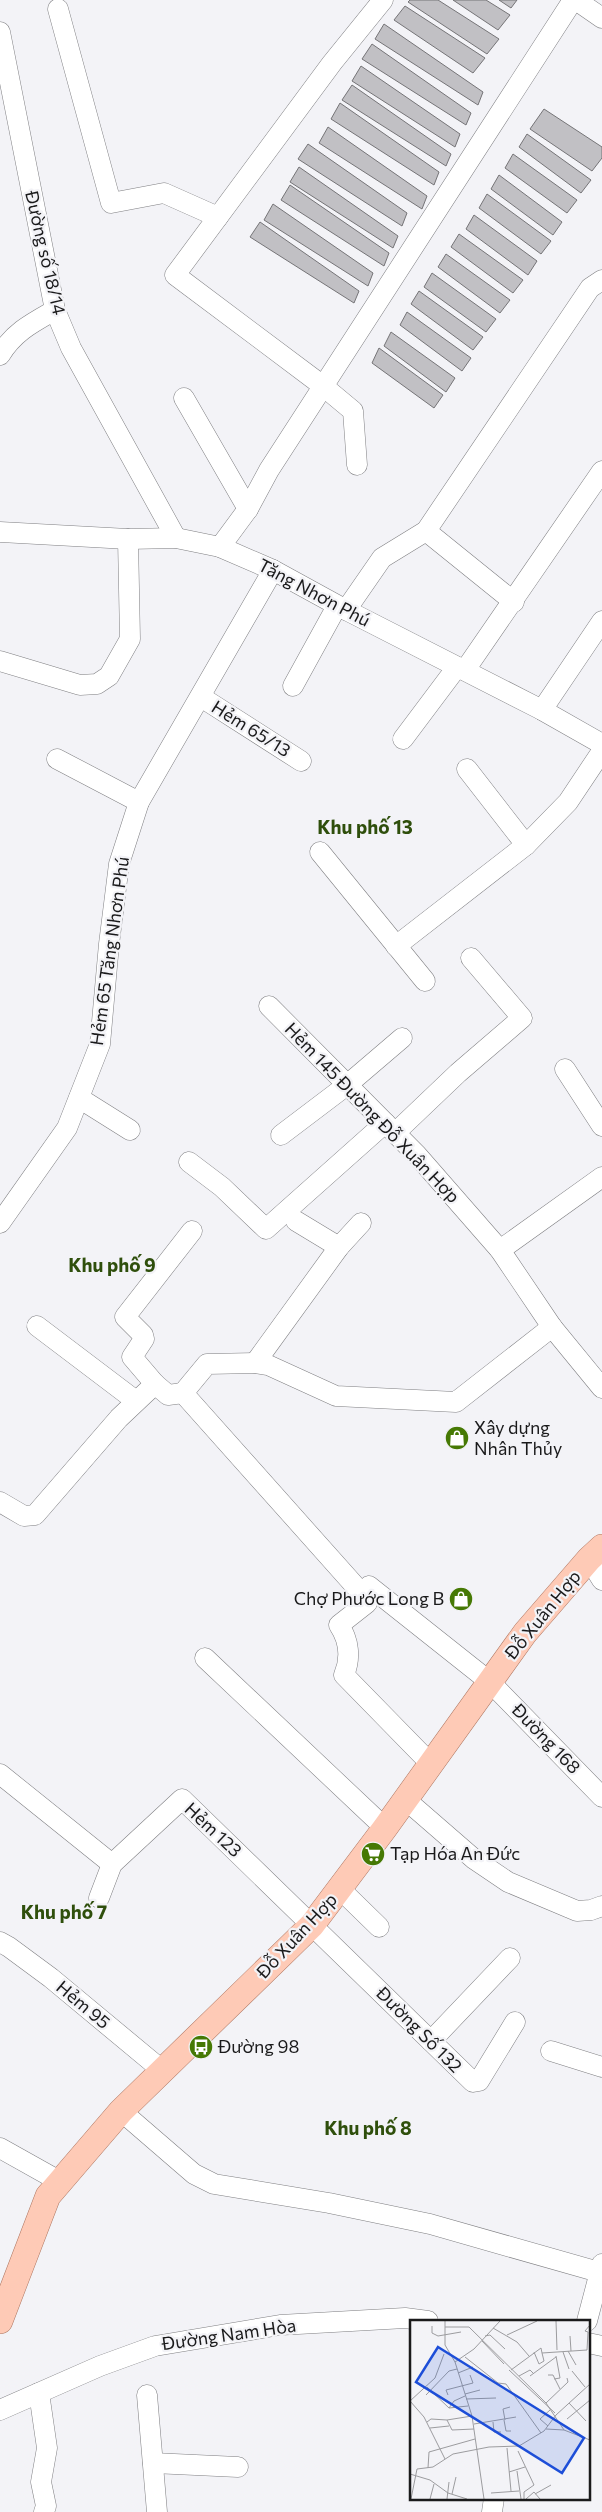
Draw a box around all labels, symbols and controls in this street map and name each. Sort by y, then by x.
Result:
street label: Đường số 18/14 [21,188,71,317]
street label: Tăng Nhơn Phú [255,553,374,631]
street label: Hẻm 65/13 [208,695,295,761]
district label: Khu phố 13 [317,815,413,838]
street label: Hẻm 65 Tăng Nhơn Phú [85,855,133,1047]
street label: Hẻm 145 Đường Đỗ Xuân Hợp [281,1018,465,1207]
district label: Khu phố 9 [68,1253,156,1276]
place label: Xây dựng Nhân Thủy [474,1416,562,1459]
shop icon: Xây dựng Nhân Thủy [444,1425,470,1451]
street label: Đỗ Xuân Hợp [499,1565,585,1664]
shop icon: Chợ Phước Long B [448,1586,474,1612]
place label: Chợ Phước Long B [294,1587,444,1609]
street label: Đường 168 [507,1698,586,1778]
street label: Hẻm 123 [181,1797,247,1861]
supermarket icon: Tạp Hóa An Đức [360,1841,386,1867]
place label: Tạp Hóa An Đức [390,1842,520,1864]
street label: Đỗ Xuân Hợp [251,1888,341,1983]
district label: Khu phố 7 [21,1900,107,1923]
street label: Hẻm 95 [52,1975,115,2033]
street label: Đường Số 132 [372,1981,467,2077]
bus stop icon: Đường 98 [188,2034,214,2060]
place label: Đường 98 [217,2035,299,2057]
district label: Khu phố 8 [324,2116,412,2139]
street label: Đường Nam Hòa [159,2314,297,2354]
inset map [410,2320,590,2500]

